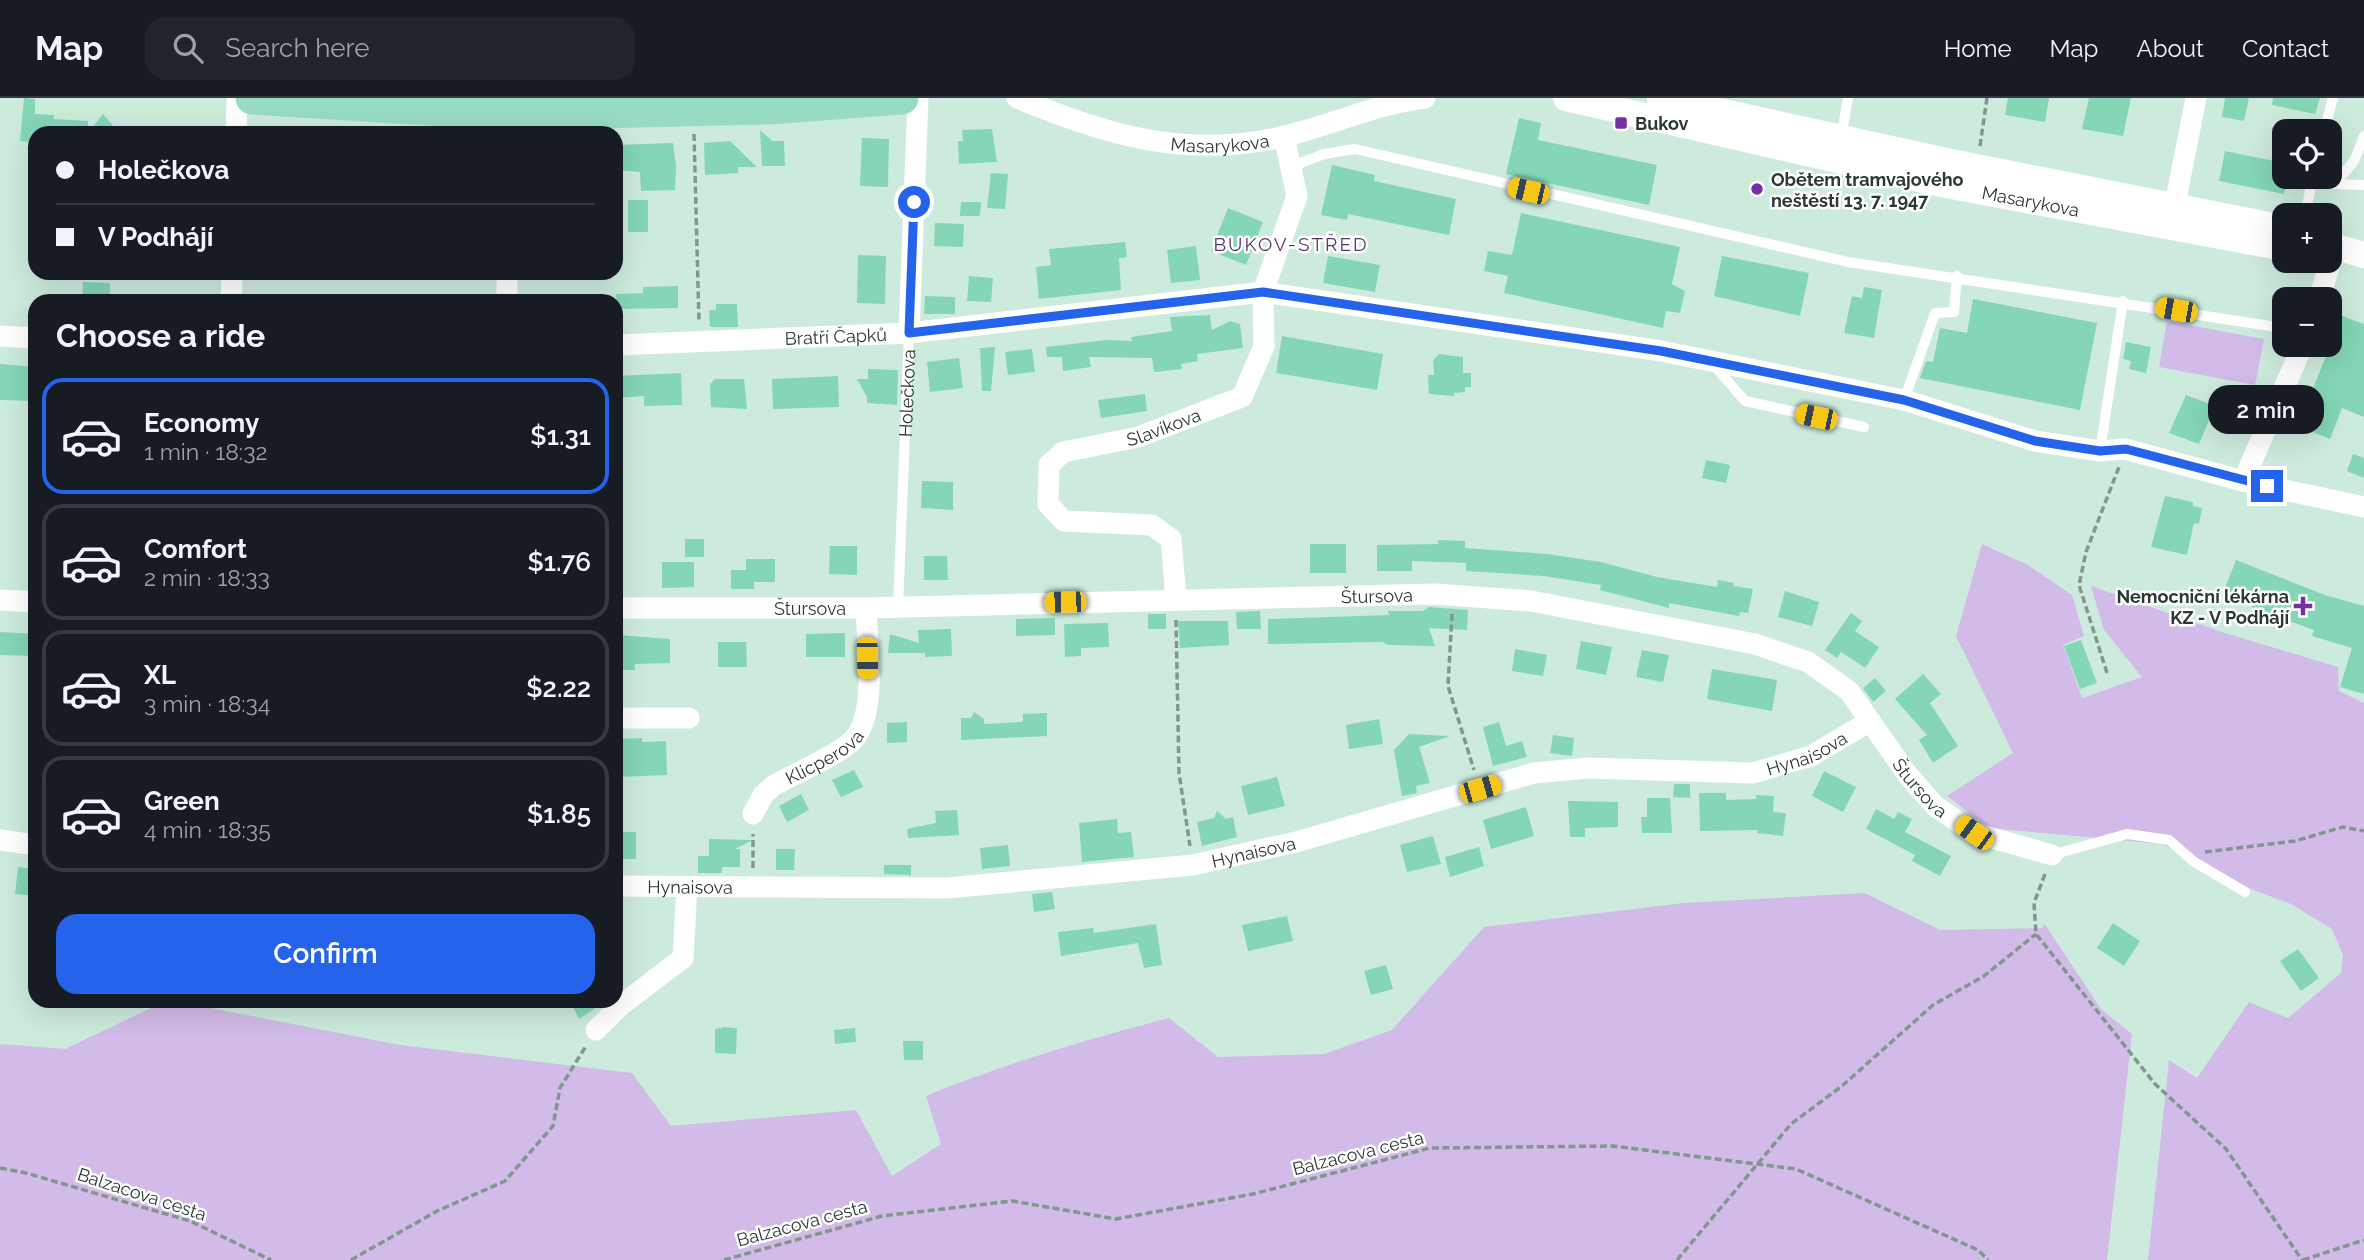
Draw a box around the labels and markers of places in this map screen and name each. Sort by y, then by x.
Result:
place label: Bukov [1635,113,1688,134]
marker: Bukov [1613,115,1629,131]
place label: Obětem tramvajového neštěstí 13. 7. 1947 [1771,169,1964,211]
marker: Obětem tramvajového neštěstí 13. 7. 1947 [1749,181,1765,197]
place label: Nemocniční lékárna KZ - V Podhájí [2116,586,2289,628]
marker: Nemocniční lékárna KZ - V Podhájí [2295,598,2311,614]

